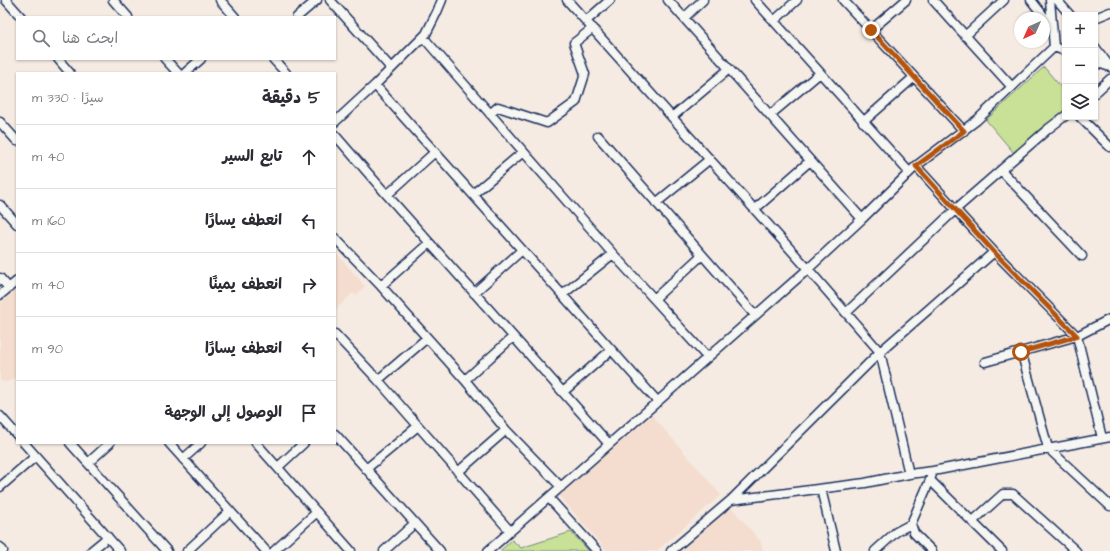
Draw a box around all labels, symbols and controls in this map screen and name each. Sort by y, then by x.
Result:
north arrow [1014,12,1050,48]
map controls [1062,12,1098,120]
button: + [1062,12,1098,48]
search box [16,16,336,60]
route end [862,21,880,39]
icon: search [30,27,52,49]
text: ابحث هنا [62,28,118,49]
button: − [1062,48,1098,84]
button: layers [1062,84,1098,120]
text: 5 دقيقة [262,86,320,110]
text: سيرًا · 330 m [32,89,104,107]
text: تابع السير [223,146,282,167]
icon: ahead [298,146,320,168]
text: 40 m [32,148,64,166]
text: انعطف يسارًا [205,210,282,231]
icon: left [298,210,320,232]
text: 160 m [32,212,65,230]
text: انعطف يمينًا [209,274,282,295]
icon: right [298,274,320,296]
text: 40 m [32,276,64,294]
text: انعطف يسارًا [205,338,282,359]
icon: left [298,338,320,360]
text: 90 m [32,340,63,358]
route start [1012,343,1030,361]
text: الوصول إلى الوجهة [165,402,282,423]
icon: arrive [298,402,320,424]

